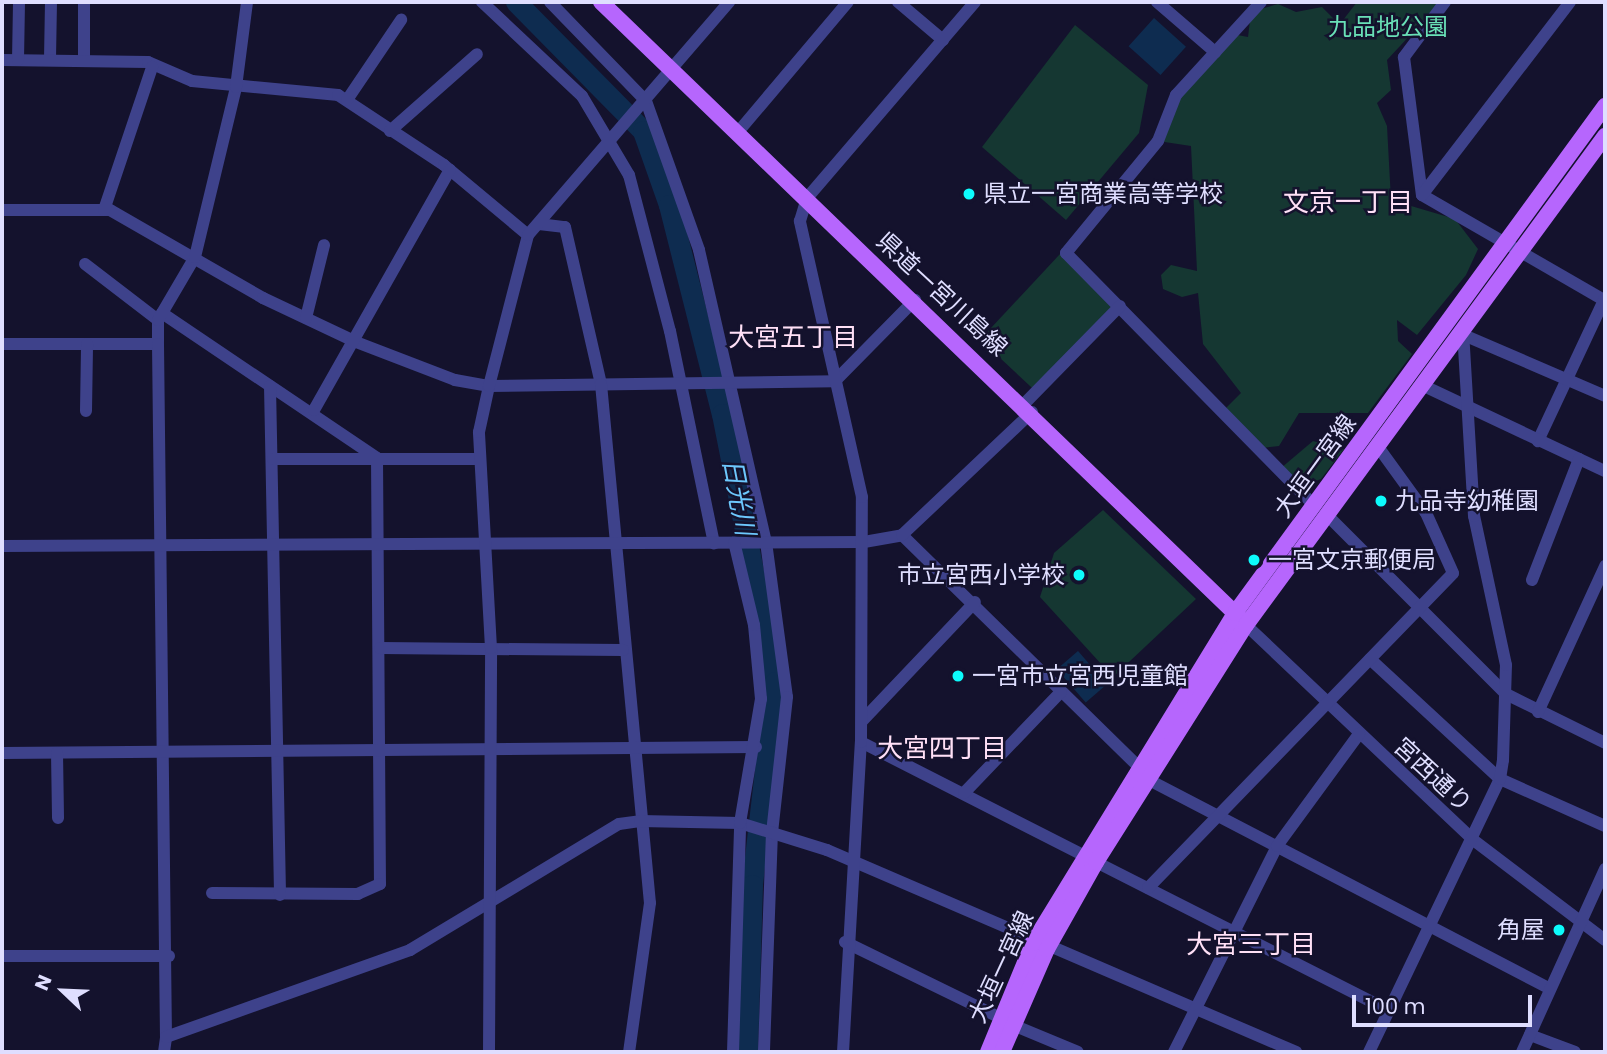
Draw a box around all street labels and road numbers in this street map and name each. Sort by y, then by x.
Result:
street label: 県道一宮川島線 [871,226,1013,362]
street label: 大垣一宮線 [1268,409,1362,523]
street label: 宮西通り [1388,732,1478,818]
street label: 大垣一宮線 [963,907,1039,1027]

